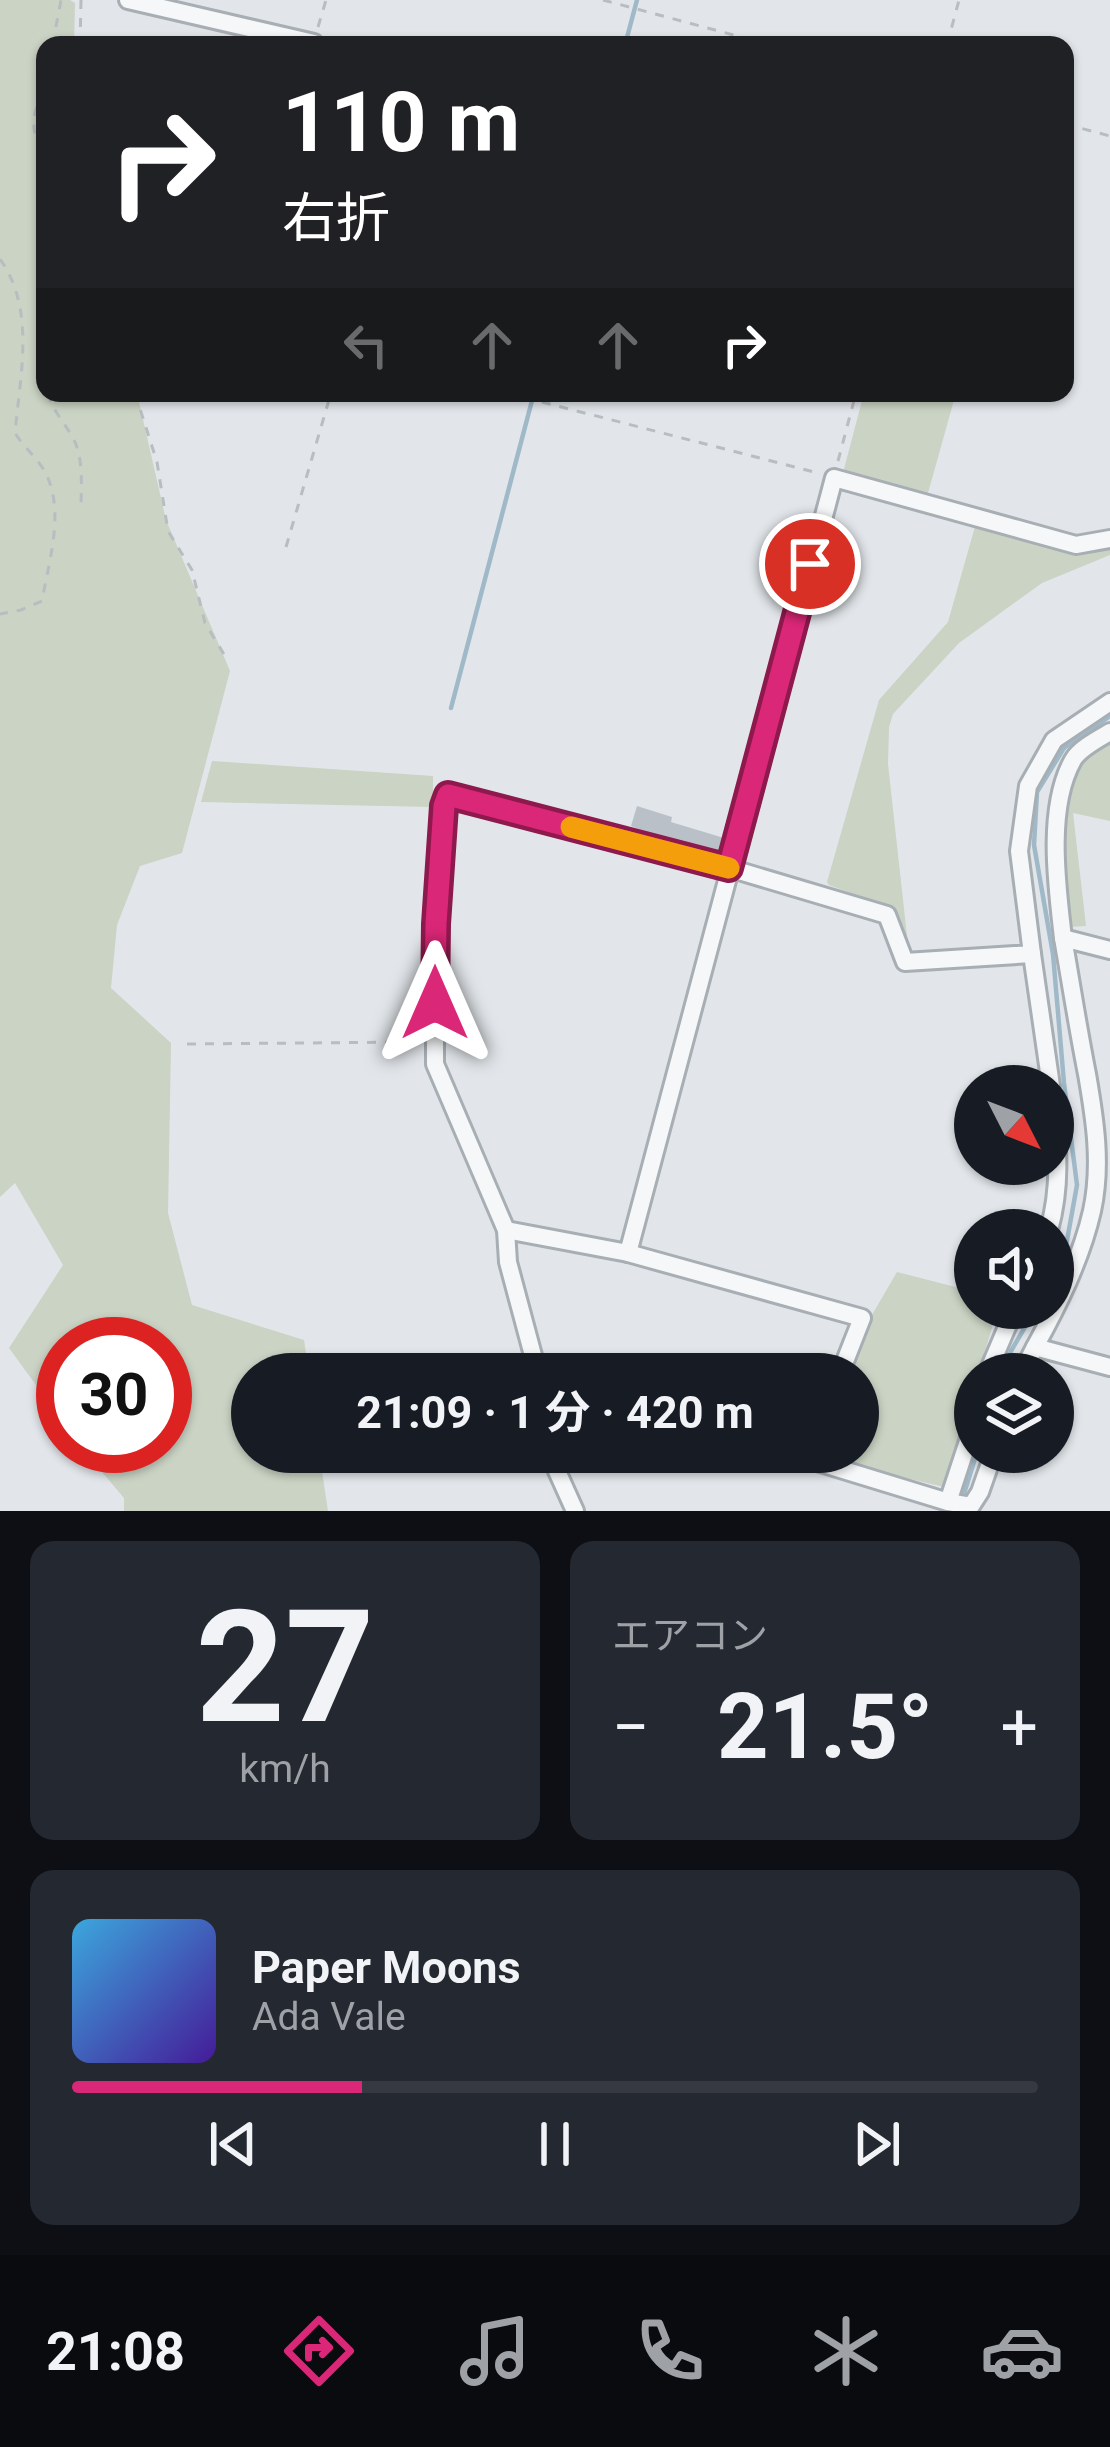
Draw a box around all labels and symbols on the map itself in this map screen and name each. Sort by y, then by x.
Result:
pin [759,513,861,615]
position arrow [372,940,498,1066]
north arrow [954,1065,1074,1185]
speed limit sign: 30 [36,1317,192,1473]

